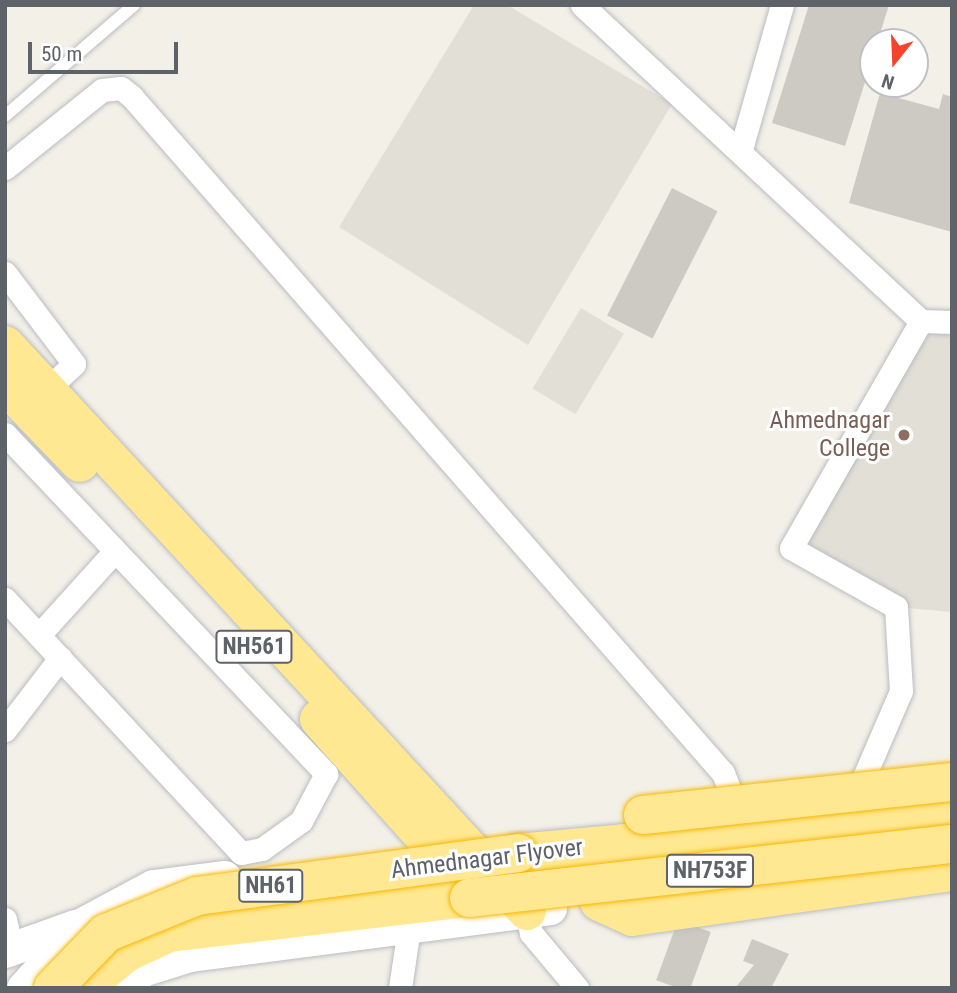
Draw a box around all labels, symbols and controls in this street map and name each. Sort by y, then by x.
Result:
scale bar [32,28,182,72]
north arrow [859,28,929,98]
text: 50 m [41,42,82,66]
text: N [879,69,897,94]
place label: Ahmednagar College [770,407,890,463]
marker: Ahmednagar College [896,427,912,443]
road number: NH561 [214,628,294,666]
street label: Ahmednagar Flyover [389,833,585,885]
road number: NH753F [664,852,756,890]
road number: NH61 [238,866,304,906]

